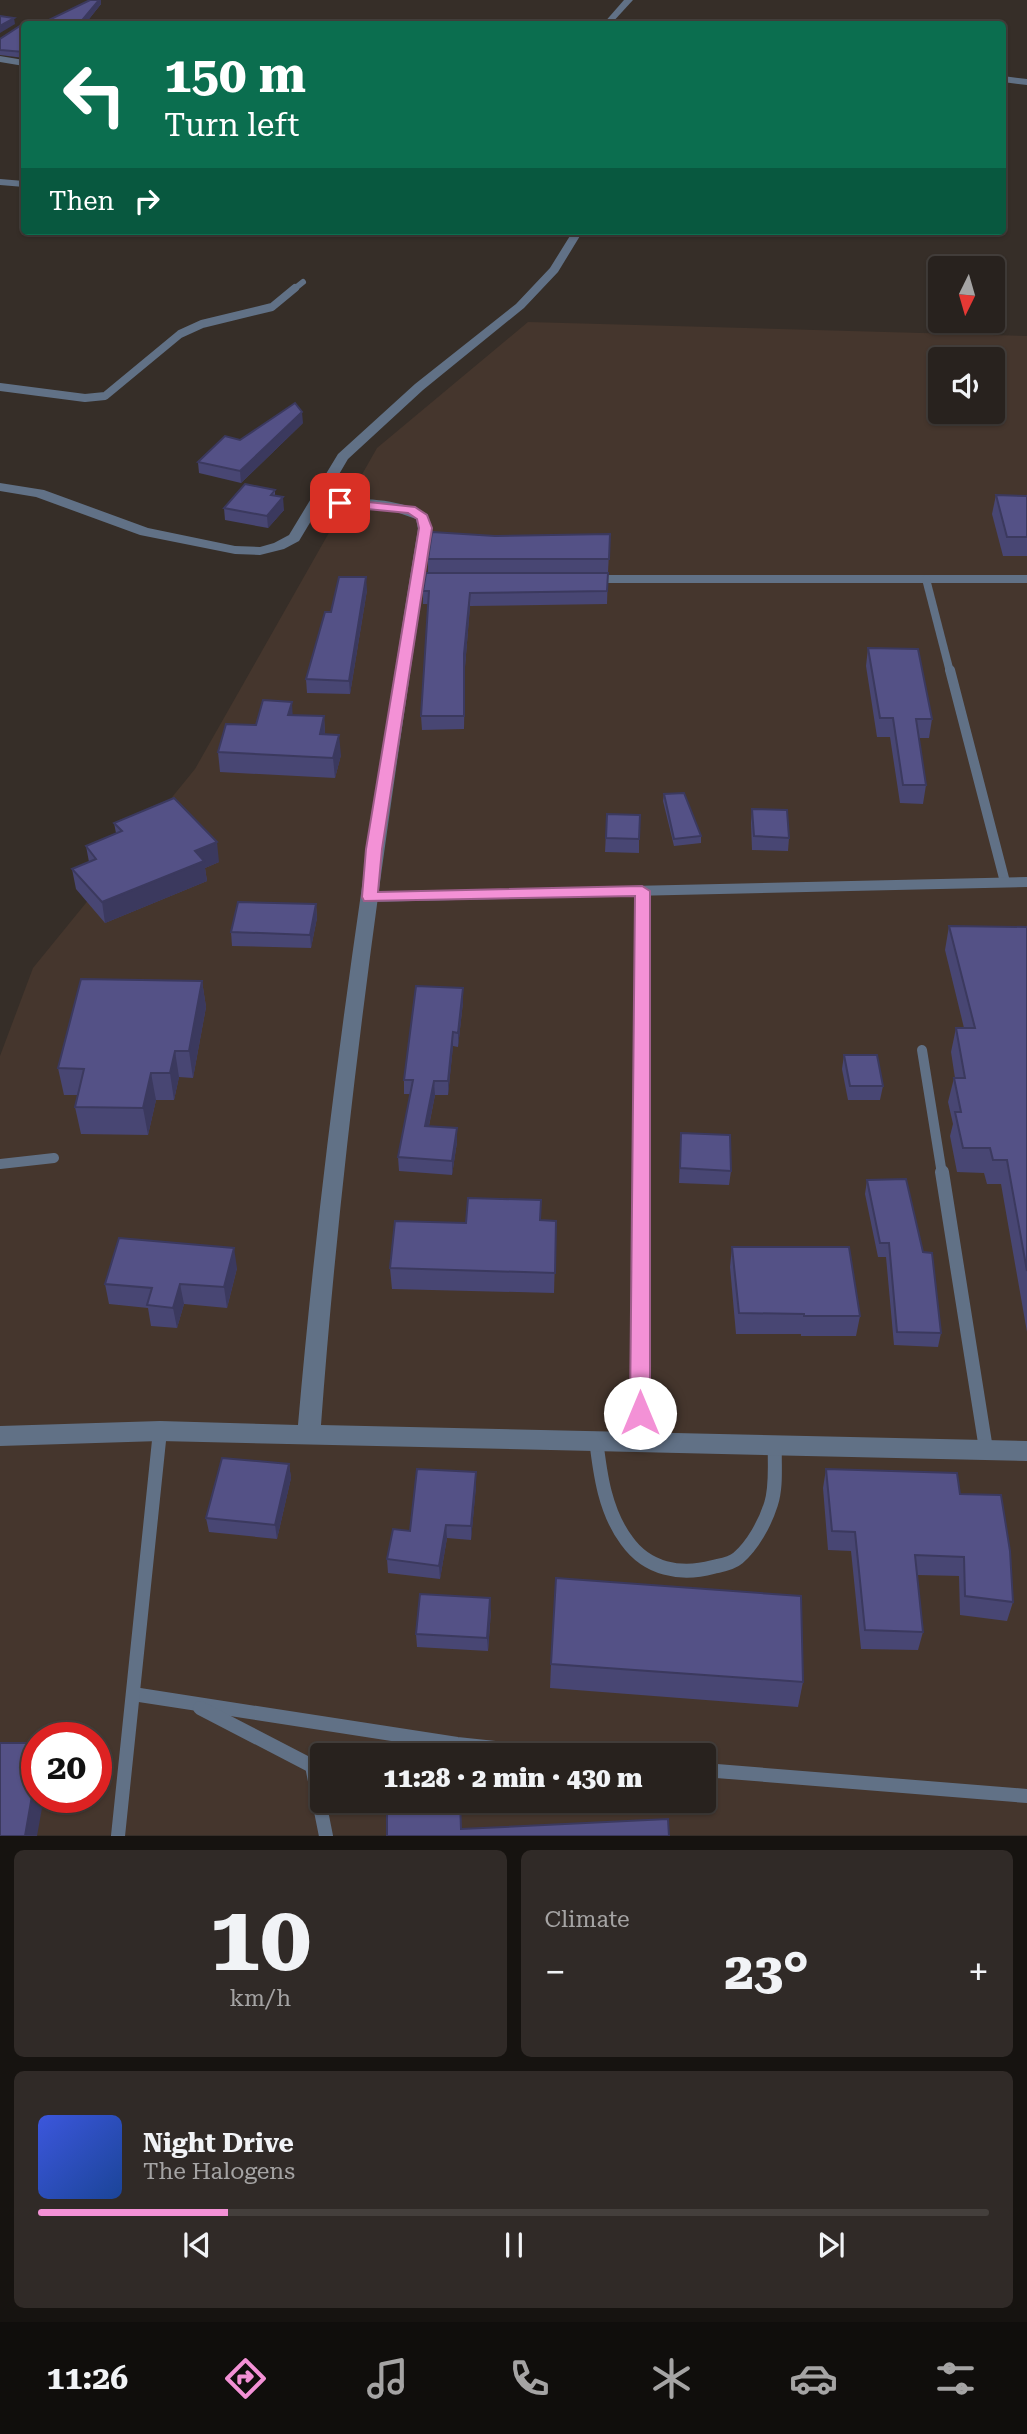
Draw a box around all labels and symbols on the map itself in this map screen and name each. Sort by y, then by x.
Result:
north arrow [928,256,1004,332]
pin [310,473,370,533]
position arrow [603,1376,677,1450]
speed limit sign: 20 [21,1722,112,1813]

